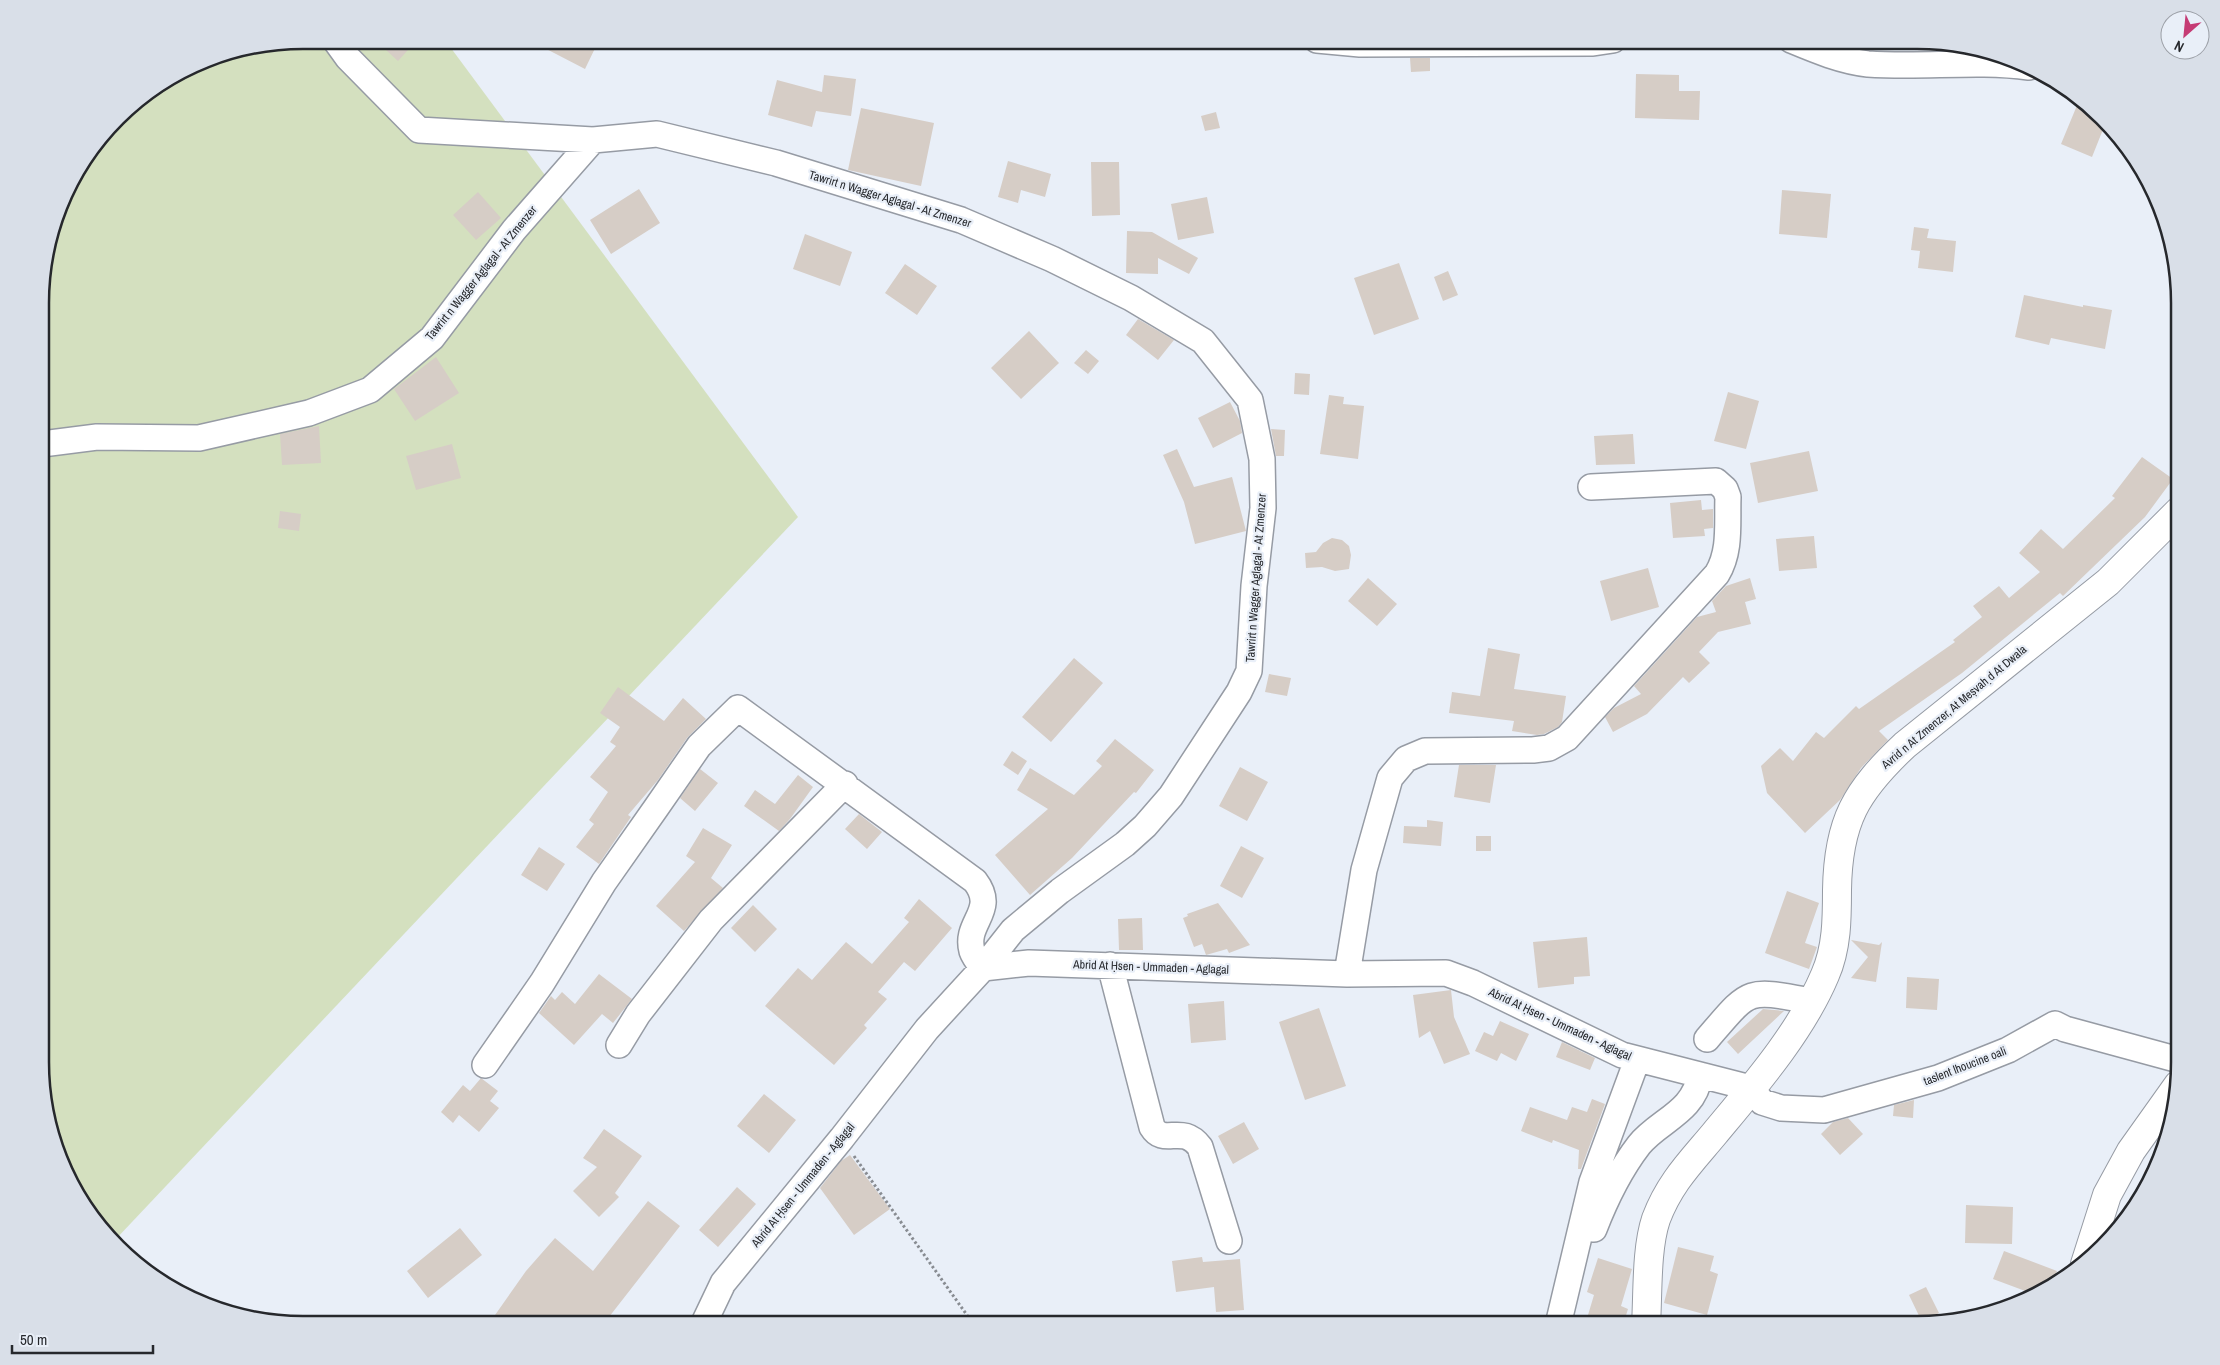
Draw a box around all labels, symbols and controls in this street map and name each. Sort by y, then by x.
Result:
north arrow [2160,10,2210,60]
text: N [2171,37,2187,56]
street label: Tawrirt n Wagger Aglagal - At Zmenzer [807,167,974,232]
street label: Tawrirt n Wagger Aglagal - At Zmenzer [422,202,541,344]
street label: Tawrirt n Wagger Aglagal - At Zmenzer [1242,493,1270,663]
street label: Avrid n At Zmenzer, At Meṣvaḥ d At Dwala [1877,641,2030,773]
street label: Abrid At Ḥsen - Ummaden - Aglagal [1072,956,1229,978]
street label: Abrid At Ḥsen - Ummaden - Aglagal [1485,983,1634,1064]
street label: taslent lhoucine oali [1921,1043,2009,1089]
street label: Abrid At Ḥsen - Ummaden - Aglagal [747,1119,858,1251]
scale bar [12,1322,154,1354]
text: 50 m [20,1329,47,1350]

